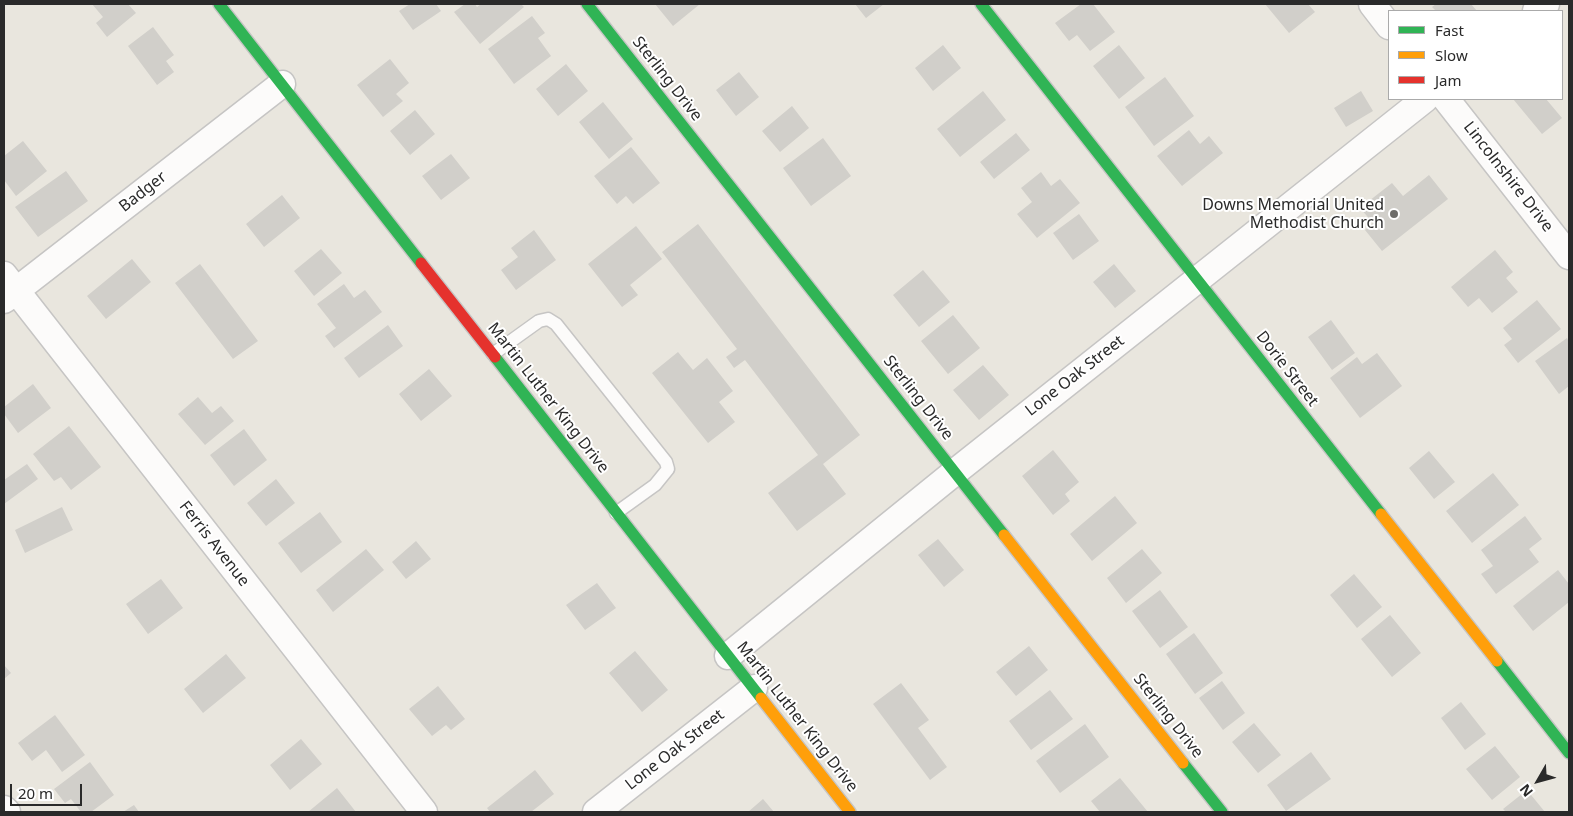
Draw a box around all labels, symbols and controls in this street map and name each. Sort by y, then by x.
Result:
legend [1388,10,1563,100]
text: Fast [1435,20,1464,40]
street label: Sterling Drive [628,33,706,125]
text: Slow [1435,45,1468,65]
text: Jam [1435,70,1462,90]
street label: Lincolnshire Drive [1459,118,1557,236]
street label: Badger [116,168,170,216]
place label: Downs Memorial United Methodist Church [1202,195,1384,233]
marker: Downs Memorial United Methodist Church [1388,208,1400,220]
street label: Martin Luther King Drive [483,319,613,477]
street label: Dorie Street [1252,328,1322,410]
street label: Lone Oak Street [1022,332,1128,420]
street label: Sterling Drive [879,352,957,444]
street label: Ferris Avenue [175,498,253,590]
street label: Martin Luther King Drive [732,638,862,796]
street label: Sterling Drive [1129,670,1207,762]
street label: Lone Oak Street [622,706,728,794]
north arrow [1513,756,1563,806]
scale bar [12,774,85,806]
text: N [1515,780,1537,801]
text: 20 m [18,783,53,803]

